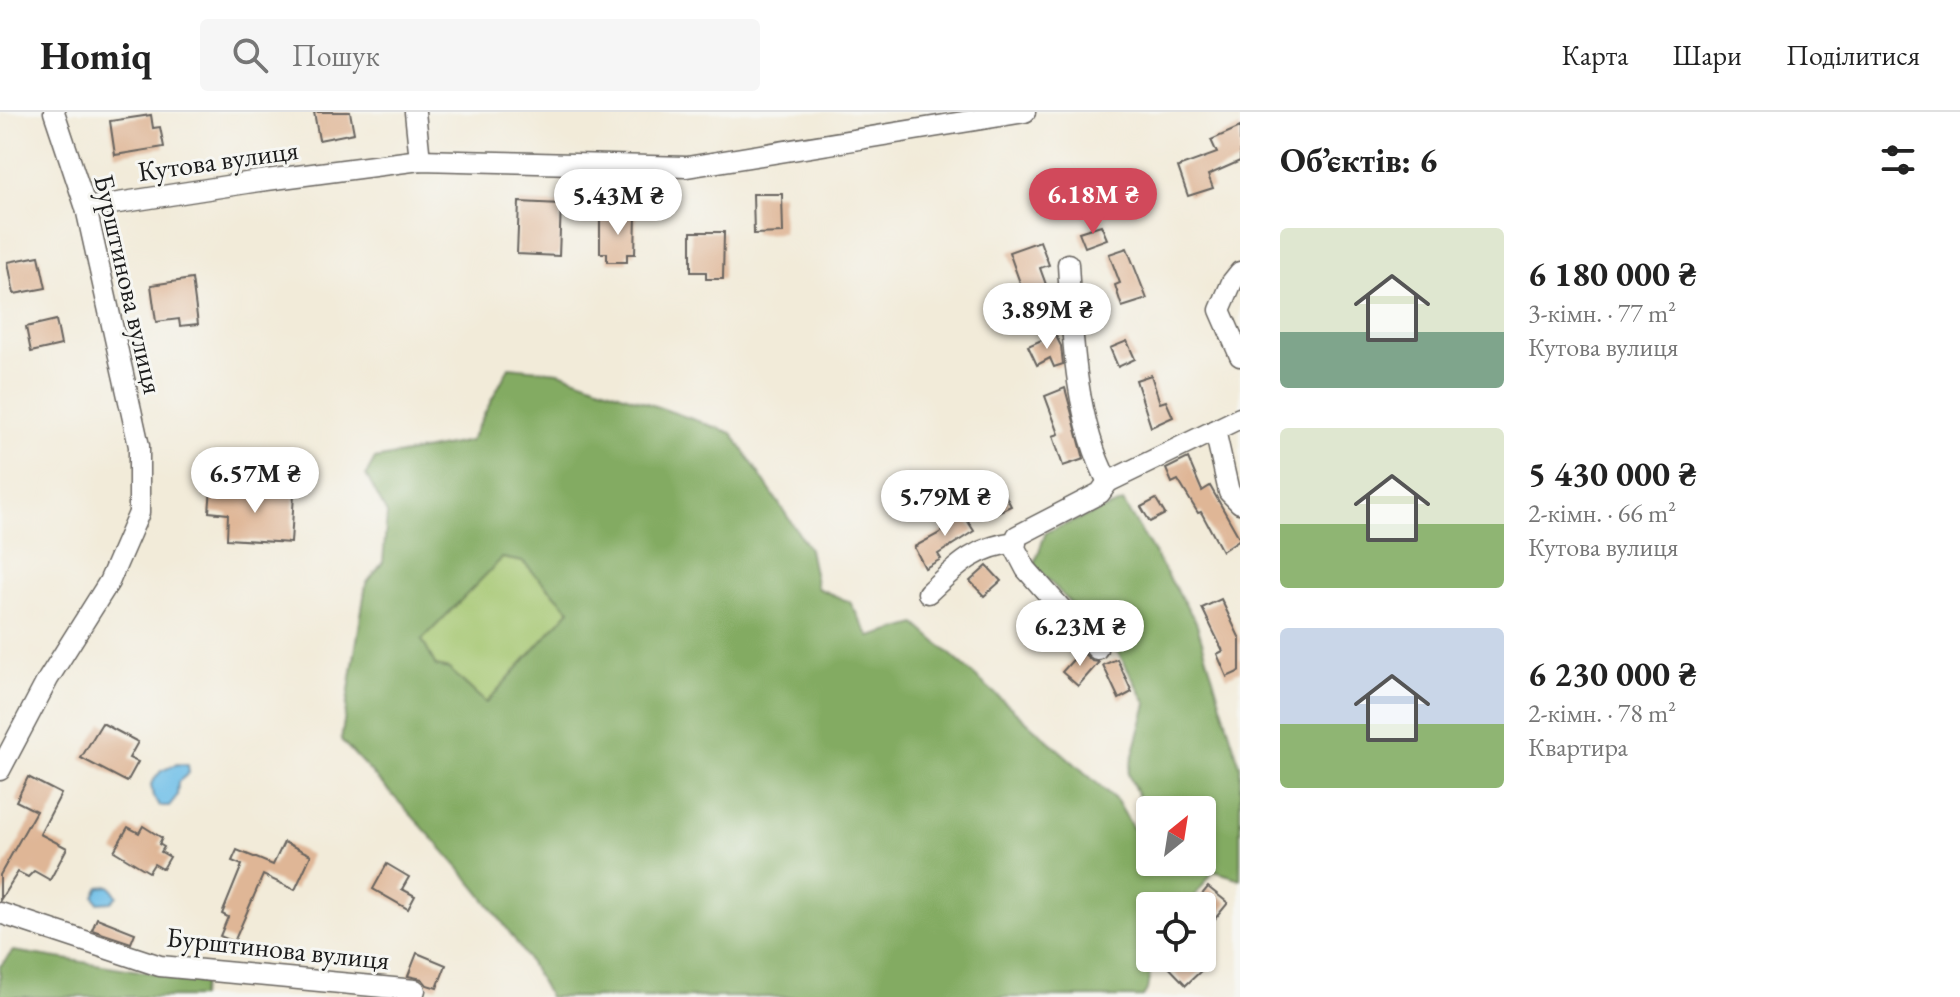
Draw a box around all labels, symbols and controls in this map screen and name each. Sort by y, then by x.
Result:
search box [200,19,760,91]
text: Homiq [40,31,152,80]
icon: search [228,33,272,77]
text: Пошук [292,36,380,75]
text: Карта [1562,37,1628,73]
text: Шари [1672,37,1742,73]
text: Поділитися [1786,37,1920,73]
street label: Кутова вулиця [135,131,301,189]
text: Об’єктів: 6 [1280,138,1437,182]
icon: filters [1876,138,1920,182]
pin: 6.18M ₴ [1019,168,1167,236]
pin: 5.43M ₴ [544,169,692,237]
street label: Бурштинова вулиця [86,171,172,397]
text: 6.18M ₴ [1047,177,1139,211]
text: 5.43M ₴ [572,178,664,212]
text: 6 180 000 ₴ [1528,252,1697,296]
icon: home [1344,260,1440,356]
pin: 3.89M ₴ [973,283,1121,351]
text: 3.89M ₴ [1001,292,1093,326]
text: 3-кімн. · 77 m² [1528,296,1676,330]
text: Кутова вулиця [1528,330,1678,364]
pin: 6.57M ₴ [181,447,329,515]
text: 5 430 000 ₴ [1528,452,1697,496]
text: 6.57M ₴ [209,456,301,490]
icon: home [1344,460,1440,556]
pin: 5.79M ₴ [871,470,1019,538]
text: 5.79M ₴ [899,479,991,513]
text: 2-кімн. · 66 m² [1528,496,1676,530]
text: Кутова вулиця [1528,530,1678,564]
pin: 6.23M ₴ [1006,600,1154,668]
text: 6.23M ₴ [1034,609,1126,643]
text: 6 230 000 ₴ [1528,652,1697,696]
icon: home [1344,660,1440,756]
text: 2-кімн. · 78 m² [1528,696,1676,730]
text: Квартира [1528,730,1628,764]
north arrow [1136,796,1216,876]
map controls [1136,796,1216,972]
button: locate [1136,892,1216,972]
street label: Бурштинова вулиця [165,918,391,978]

